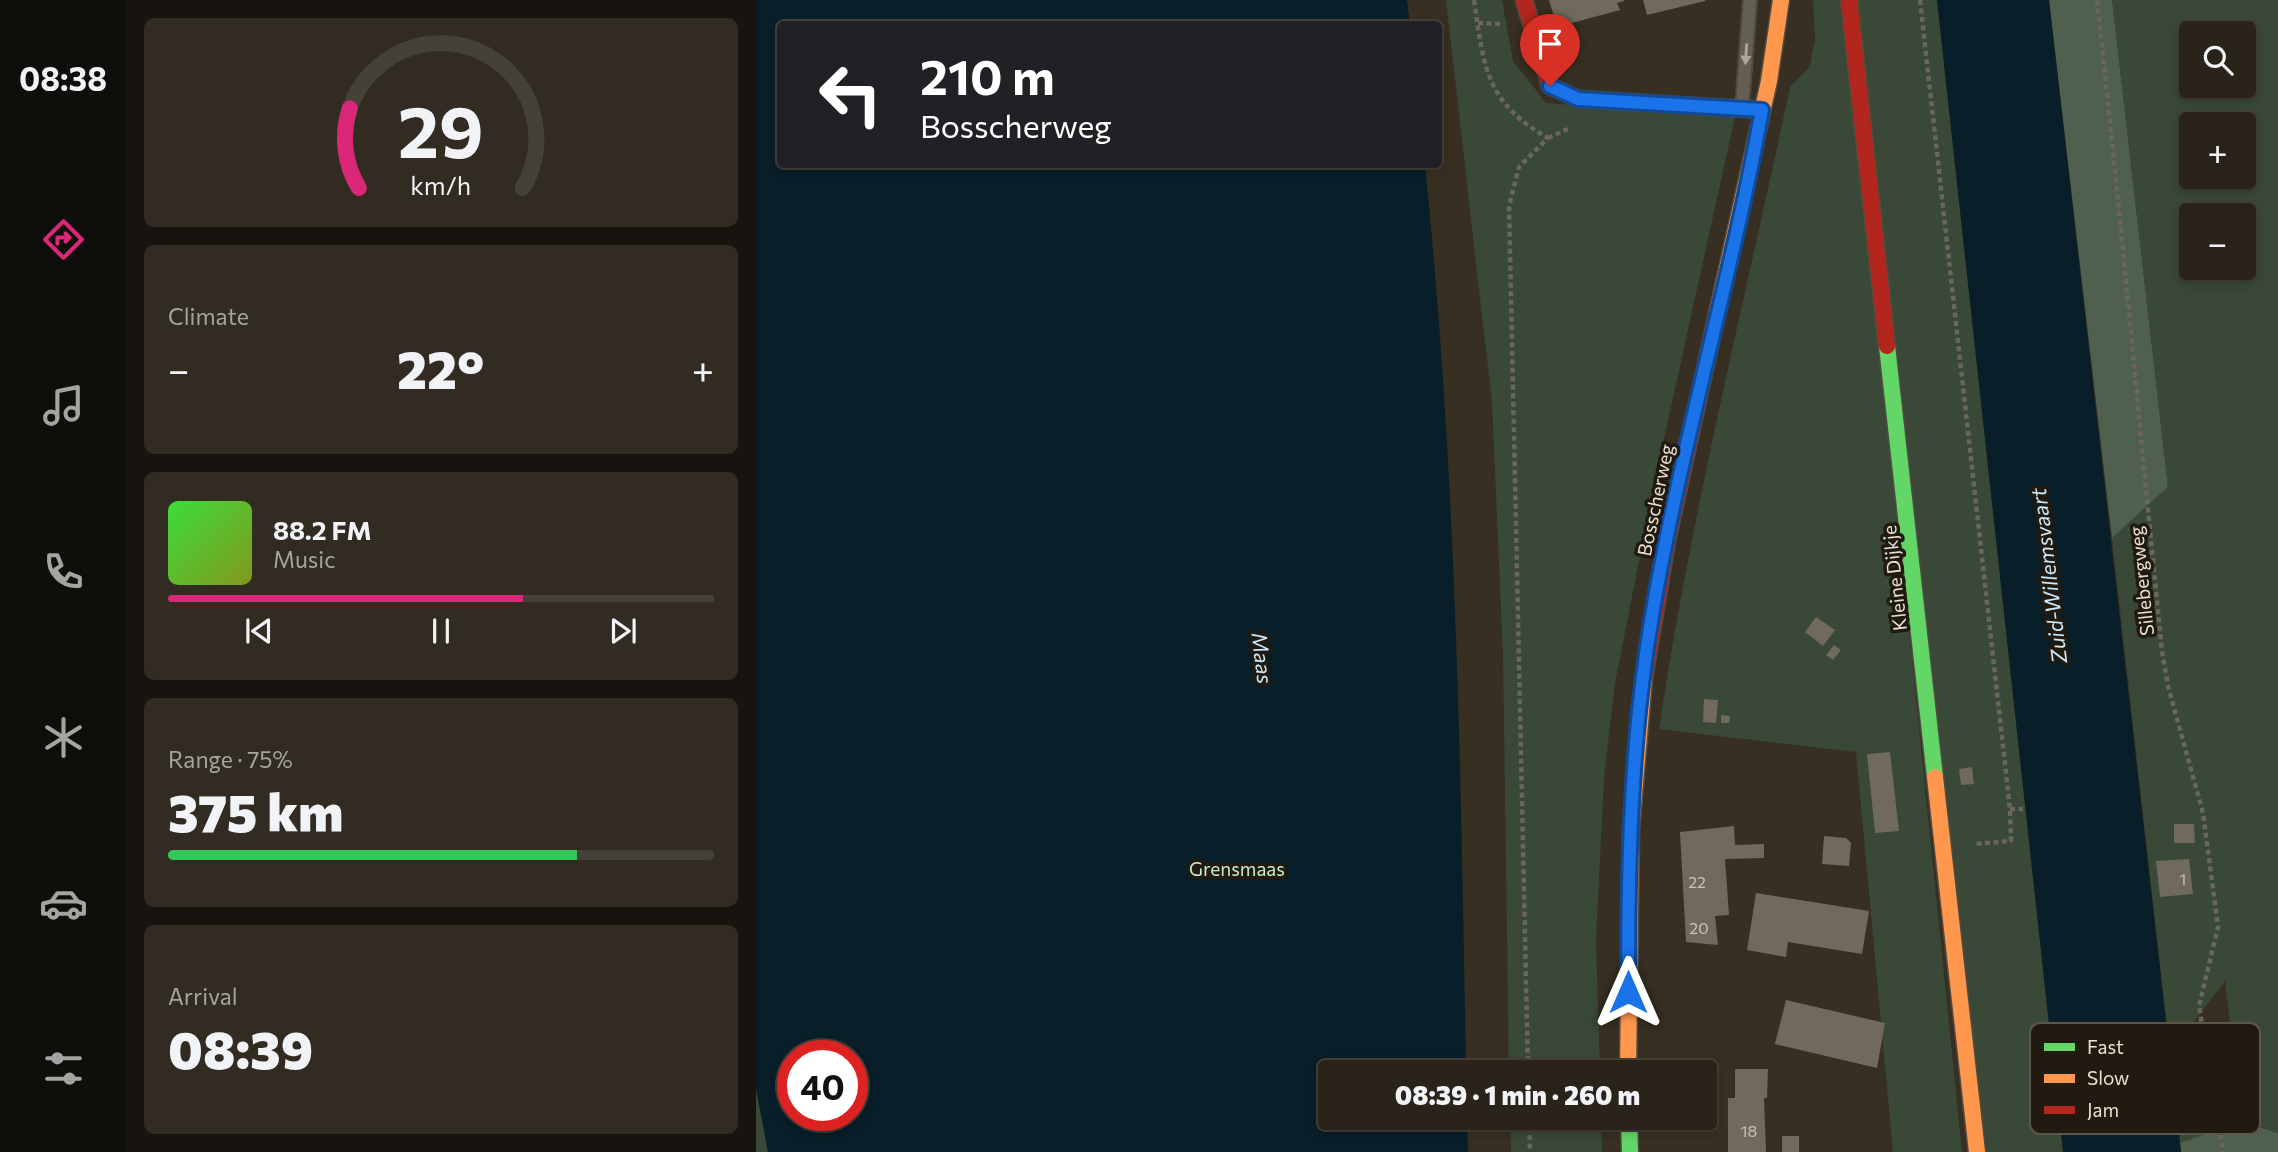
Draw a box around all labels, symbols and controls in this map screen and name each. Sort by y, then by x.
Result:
pin [1520,14,1580,86]
map controls [2179,21,2256,280]
button: search [2179,21,2256,98]
icon: arrive [1531,25,1569,63]
one-way arrow [1740,44,1751,66]
text: 210 m [920,45,1055,105]
icon: left [805,49,896,140]
text: 08:38 [19,58,107,98]
text: 29 [398,85,484,174]
text: Bosscherweg [920,105,1112,145]
button: + [2179,112,2256,189]
text: km/h [411,170,471,200]
button: − [2179,203,2256,280]
icon: directions [39,215,88,264]
text: Climate [168,302,249,330]
text: 22° [397,336,484,400]
text: − [168,345,190,392]
text: + [692,345,714,392]
icon: music [39,381,88,430]
street label: Bosscherweg [1632,442,1678,558]
water label: Zuid-Willemsvaart [2025,486,2071,666]
text: 88.2 FM [273,514,372,545]
street label: Kleine Dijkje [1877,524,1911,632]
street label: Sillebergweg [2124,525,2158,637]
text: Music [273,545,336,573]
icon: phone [39,547,88,596]
icon: previous [240,612,278,650]
icon: pause [422,612,460,650]
icon: next [604,612,642,650]
water label: Maas [1247,631,1279,685]
icon: climate [39,713,88,762]
text: Range · 75% [168,745,293,773]
text: 375 km [168,779,343,843]
park label: Grensmaas [1189,857,1285,880]
house number: 1 [2180,869,2186,888]
house number: 22 [1688,872,1706,891]
icon: car [39,879,88,928]
house number: 20 [1689,918,1709,937]
position arrow [1591,955,1665,1029]
text: Arrival [168,982,238,1010]
text: 08:39 [168,1016,313,1080]
legend [2030,1023,2260,1134]
text: Fast [2087,1035,2124,1058]
speed limit sign: 40 [777,1040,868,1131]
icon: filters [39,1044,88,1093]
text: Slow [2087,1066,2129,1089]
text: 08:39 · 1 min · 260 m [1395,1079,1640,1110]
text: Jam [2087,1098,2119,1121]
house number: 18 [1741,1121,1757,1140]

